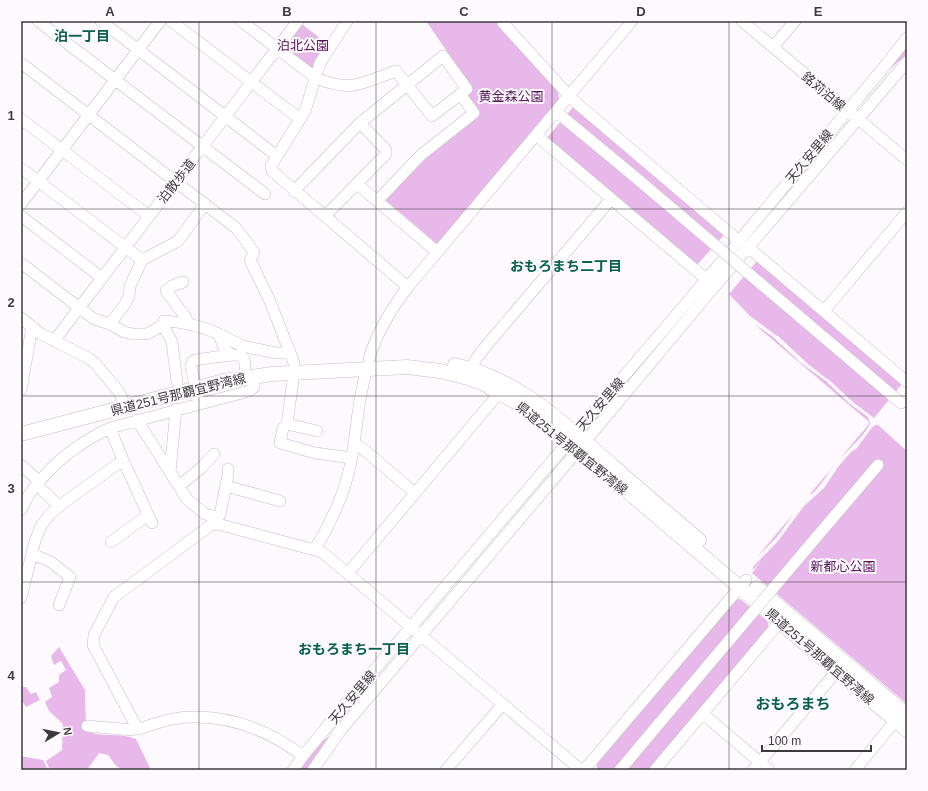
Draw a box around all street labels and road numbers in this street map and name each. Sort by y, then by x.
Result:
street label: 銘苅泊線 [799,69,848,114]
street label: 天久安里線 [783,127,836,186]
street label: 泊散歩道 [154,156,198,206]
street label: 県道251号那覇宜野湾線 [109,370,247,419]
street label: 天久安里線 [573,375,627,434]
street label: 県道251号那覇宜野湾線 [513,399,630,498]
street label: 県道251号那覇宜野湾線 [762,605,877,708]
street label: 天久安里線 [326,668,379,727]

